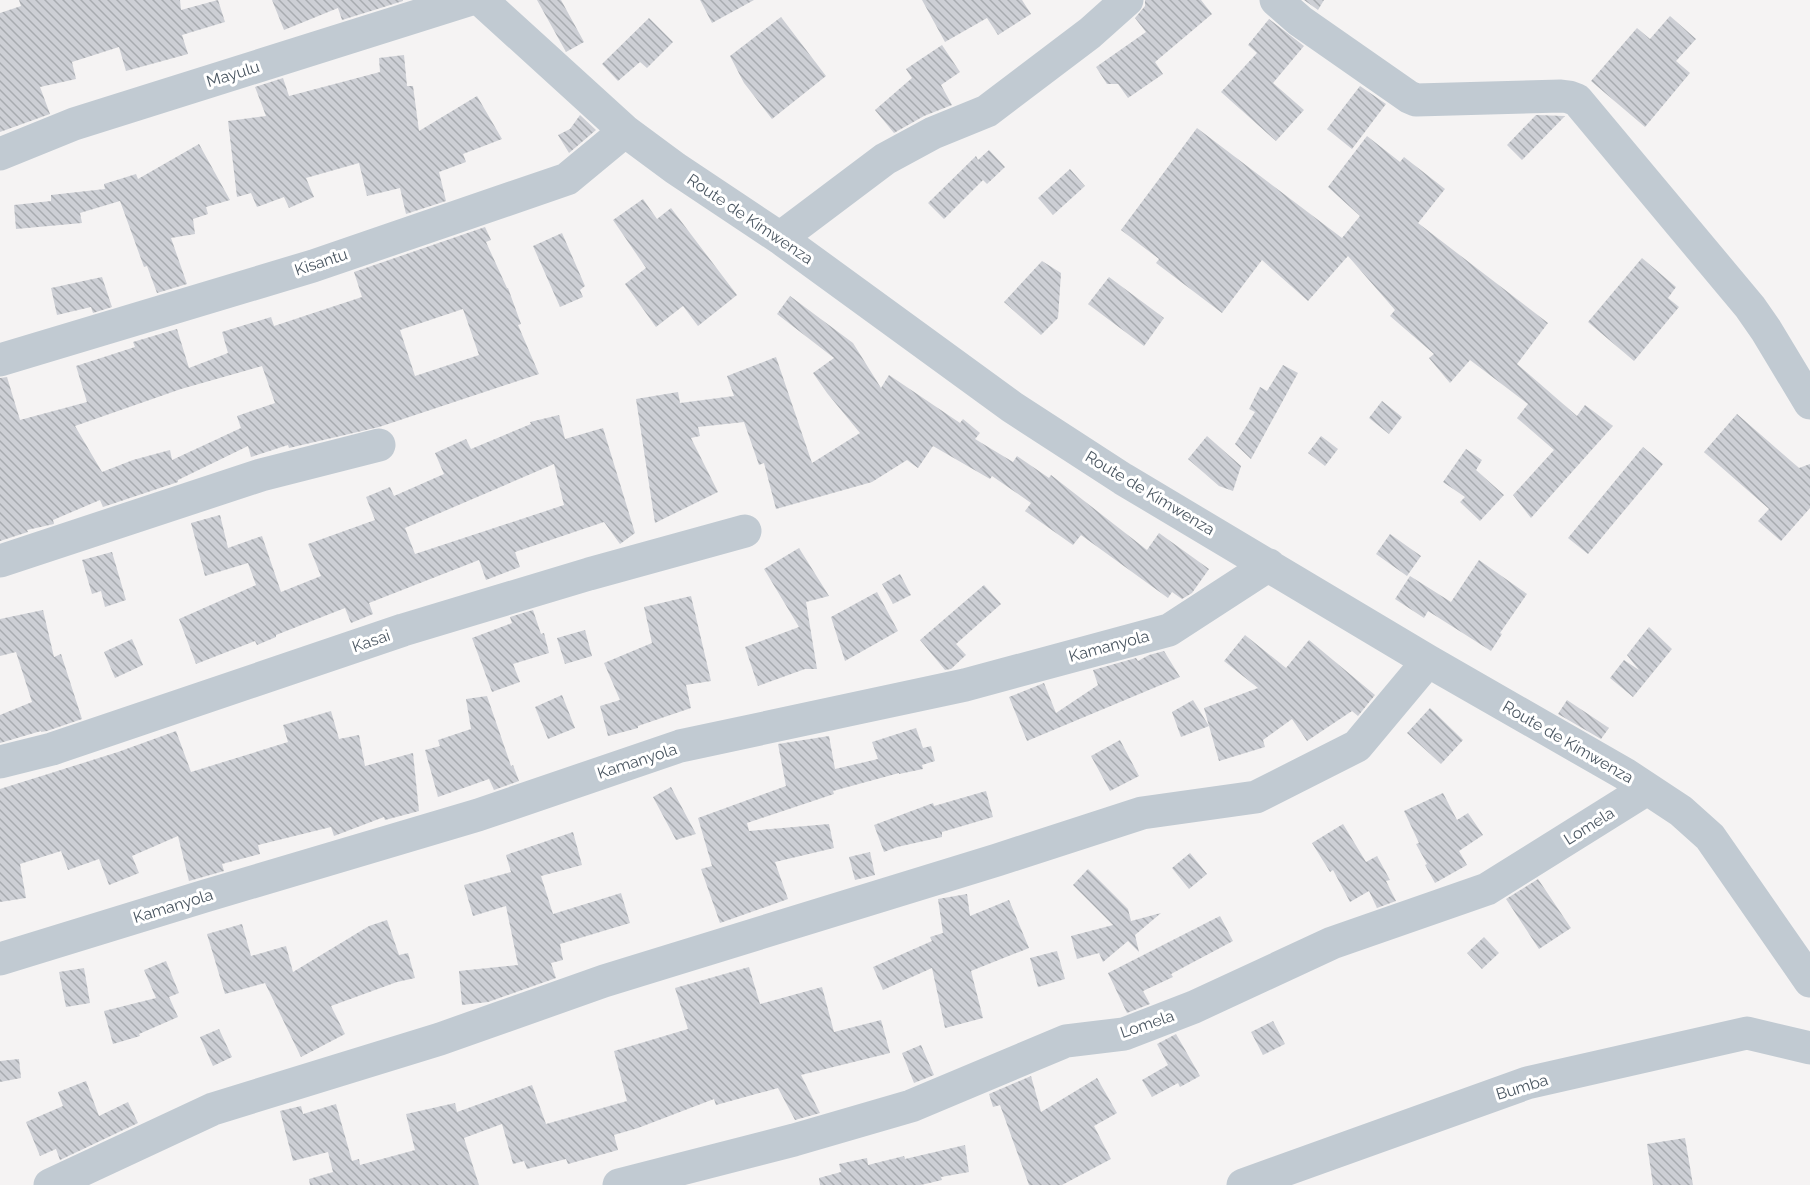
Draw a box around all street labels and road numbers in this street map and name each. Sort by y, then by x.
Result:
street label: Mayulu [204,57,262,91]
street label: Route de Kimwenza [683,170,817,268]
street label: Kisantu [292,245,350,279]
street label: Route de Kimwenza [1082,447,1218,539]
street label: Kasai [349,626,393,656]
street label: Kamanyola [1067,626,1151,666]
street label: Route de Kimwenza [1499,697,1637,787]
street label: Kamanyola [595,739,679,783]
street label: Lomela [1560,803,1618,849]
street label: Kamanyola [131,885,215,927]
street label: Lomela [1118,1006,1176,1042]
street label: Bumba [1494,1070,1550,1104]

